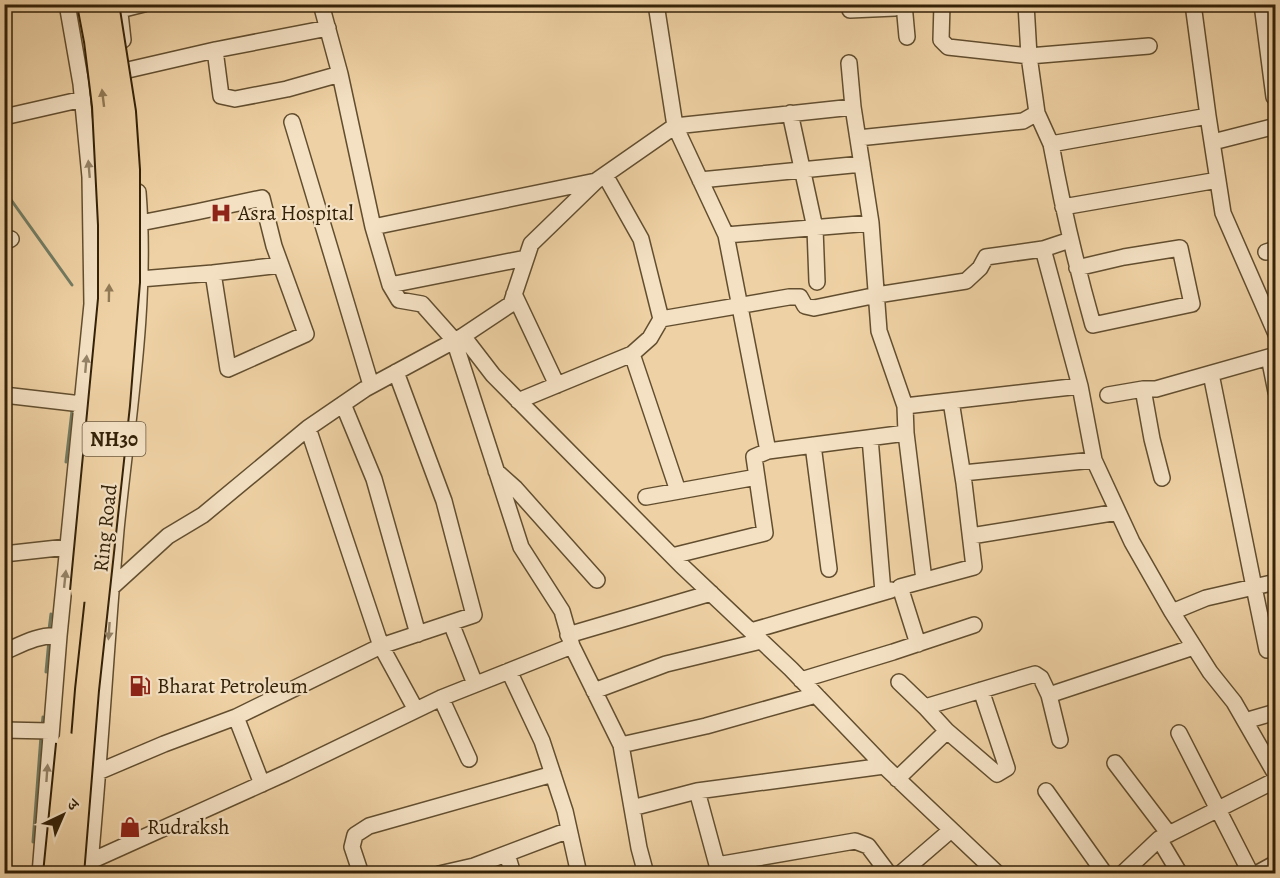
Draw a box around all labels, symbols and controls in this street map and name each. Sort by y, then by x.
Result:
one-way arrow [98,88,108,107]
one-way arrow [84,160,94,179]
place label: Asra Hospital [237,199,354,227]
hospital icon: Asra Hospital [209,201,233,225]
one-way arrow [105,283,114,302]
one-way arrow [81,355,91,374]
road number: NH30 [82,422,146,456]
street label: Ring Road [86,482,124,573]
one-way arrow [60,570,70,589]
one-way arrow [104,621,113,640]
place label: Bharat Petroleum [157,672,308,700]
fuel station icon: Bharat Petroleum [128,674,152,698]
one-way arrow [42,764,52,783]
north arrow [33,785,93,845]
text: उ [61,793,85,817]
place label: Rudraksh [147,813,230,841]
shop icon: Rudraksh [118,815,142,839]

